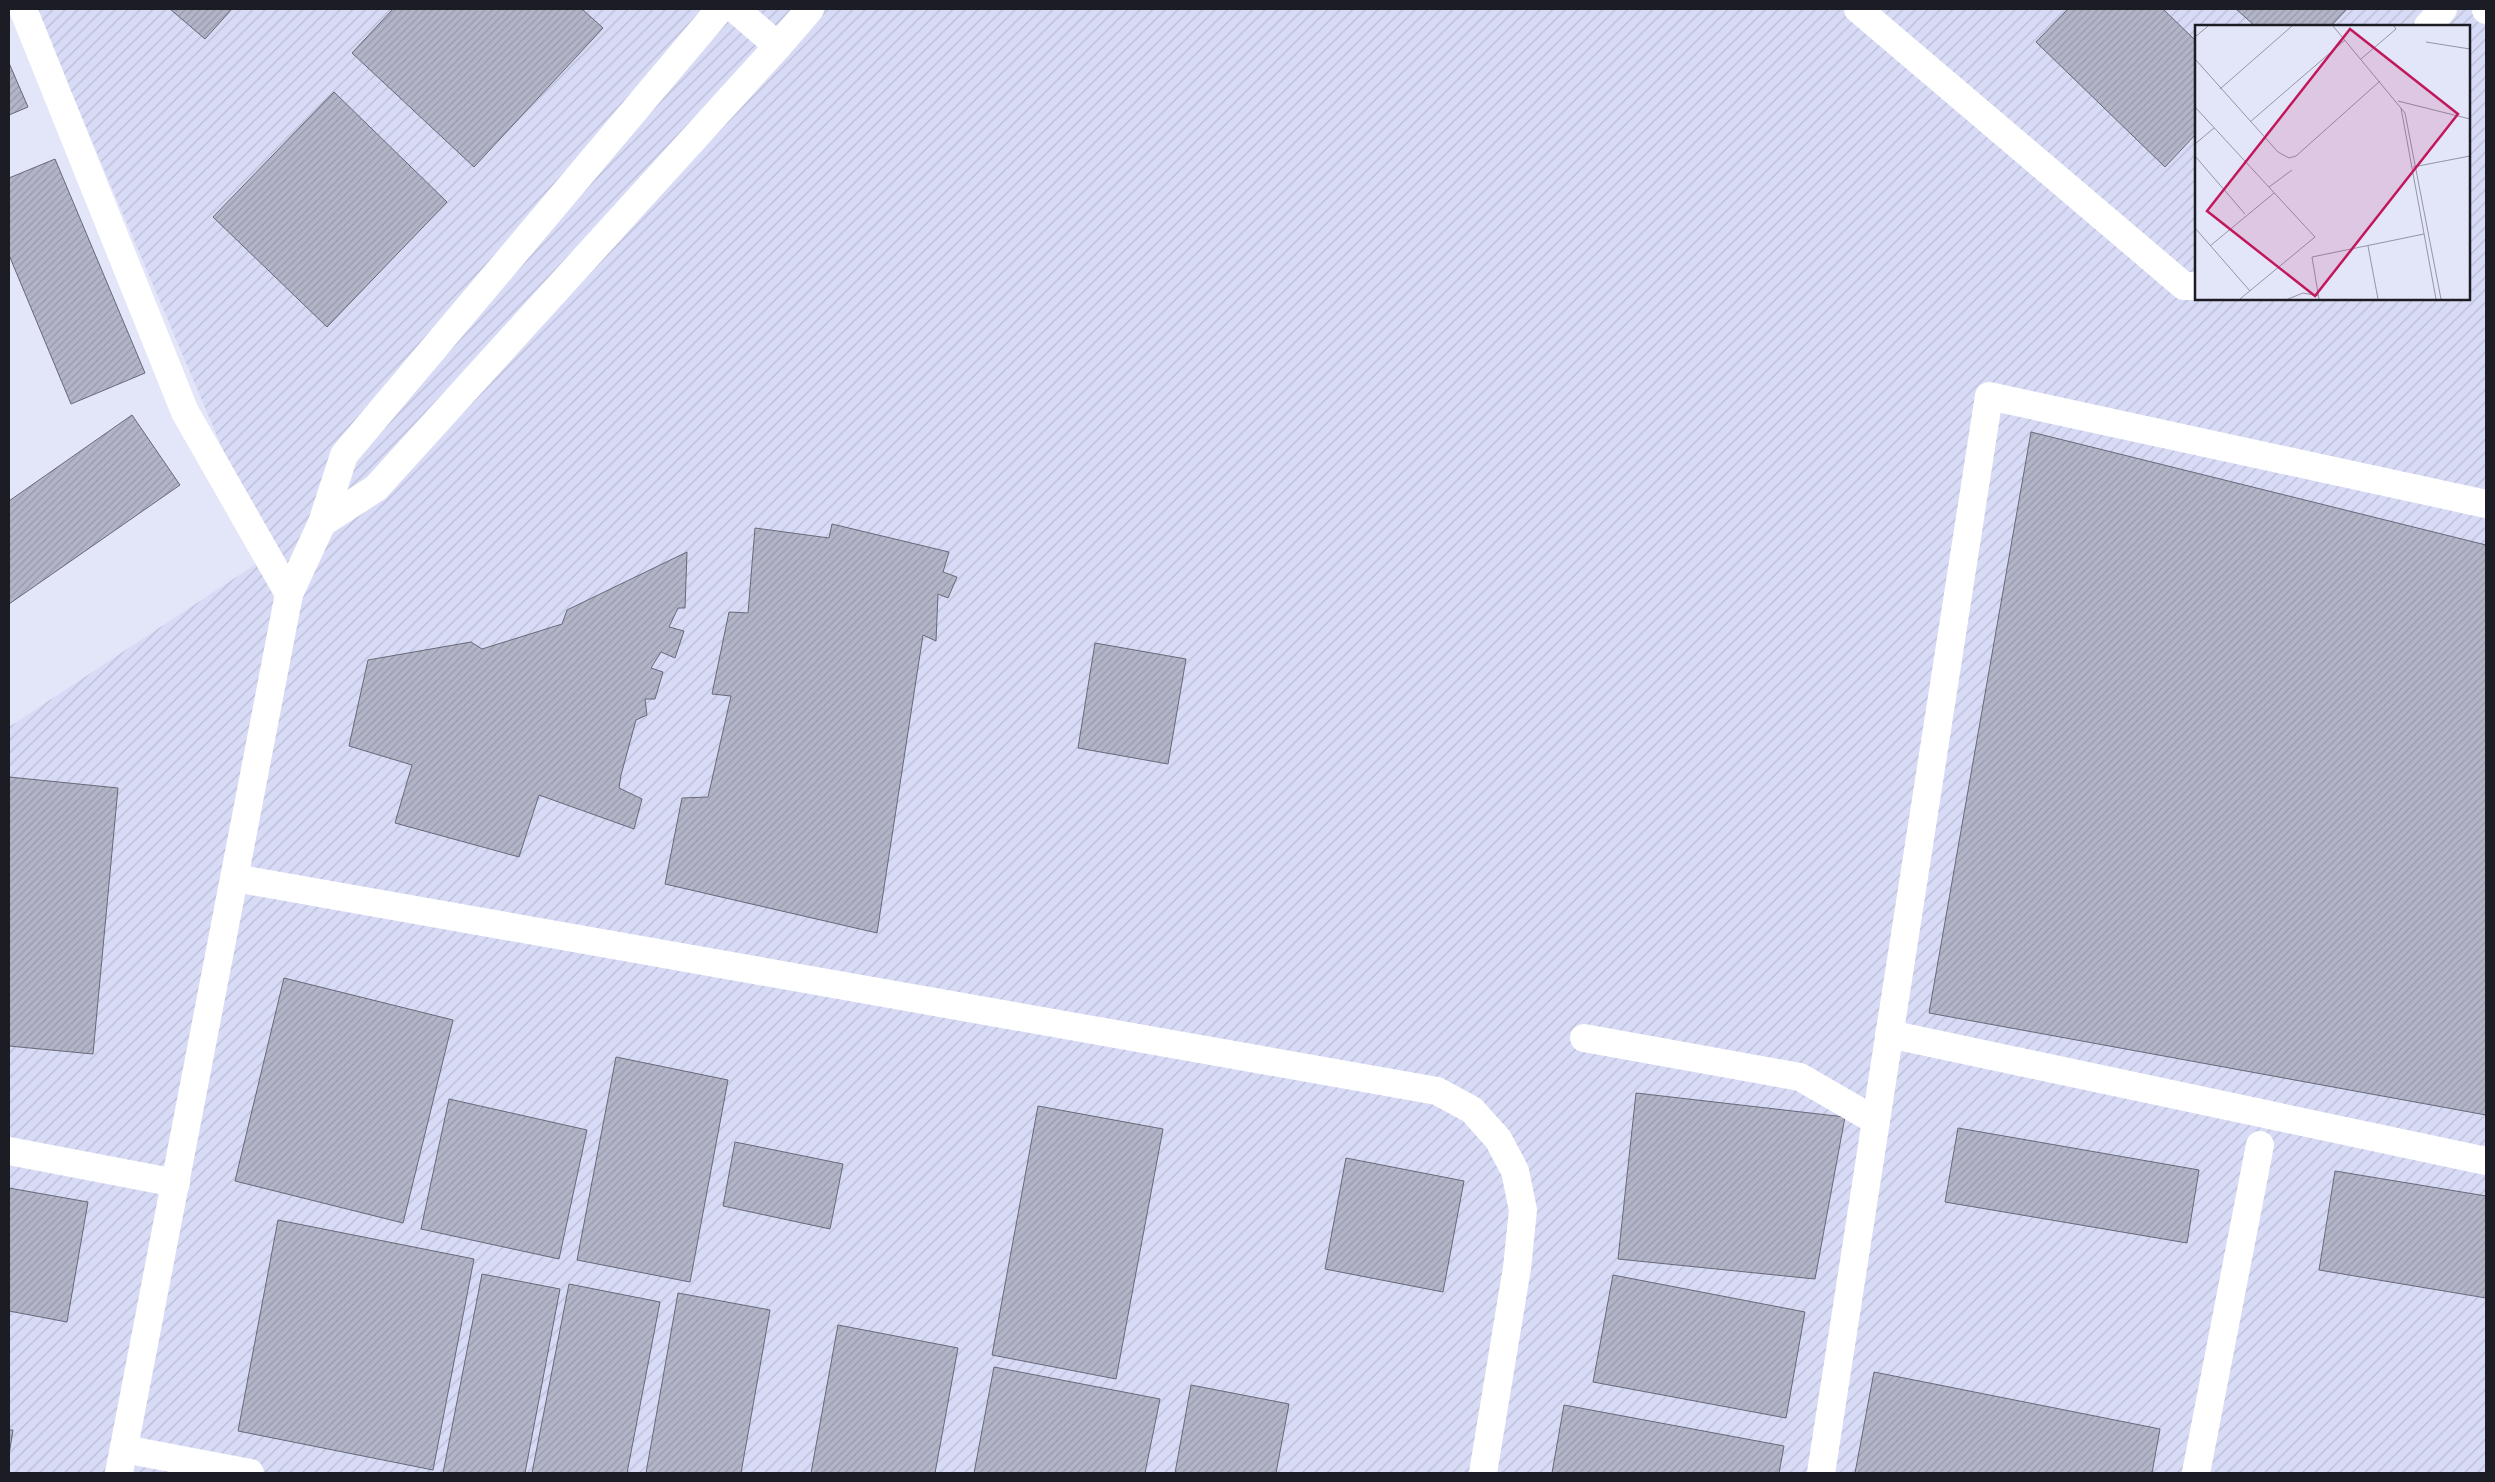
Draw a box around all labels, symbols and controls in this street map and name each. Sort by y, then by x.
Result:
inset map [2195,25,2470,300]

